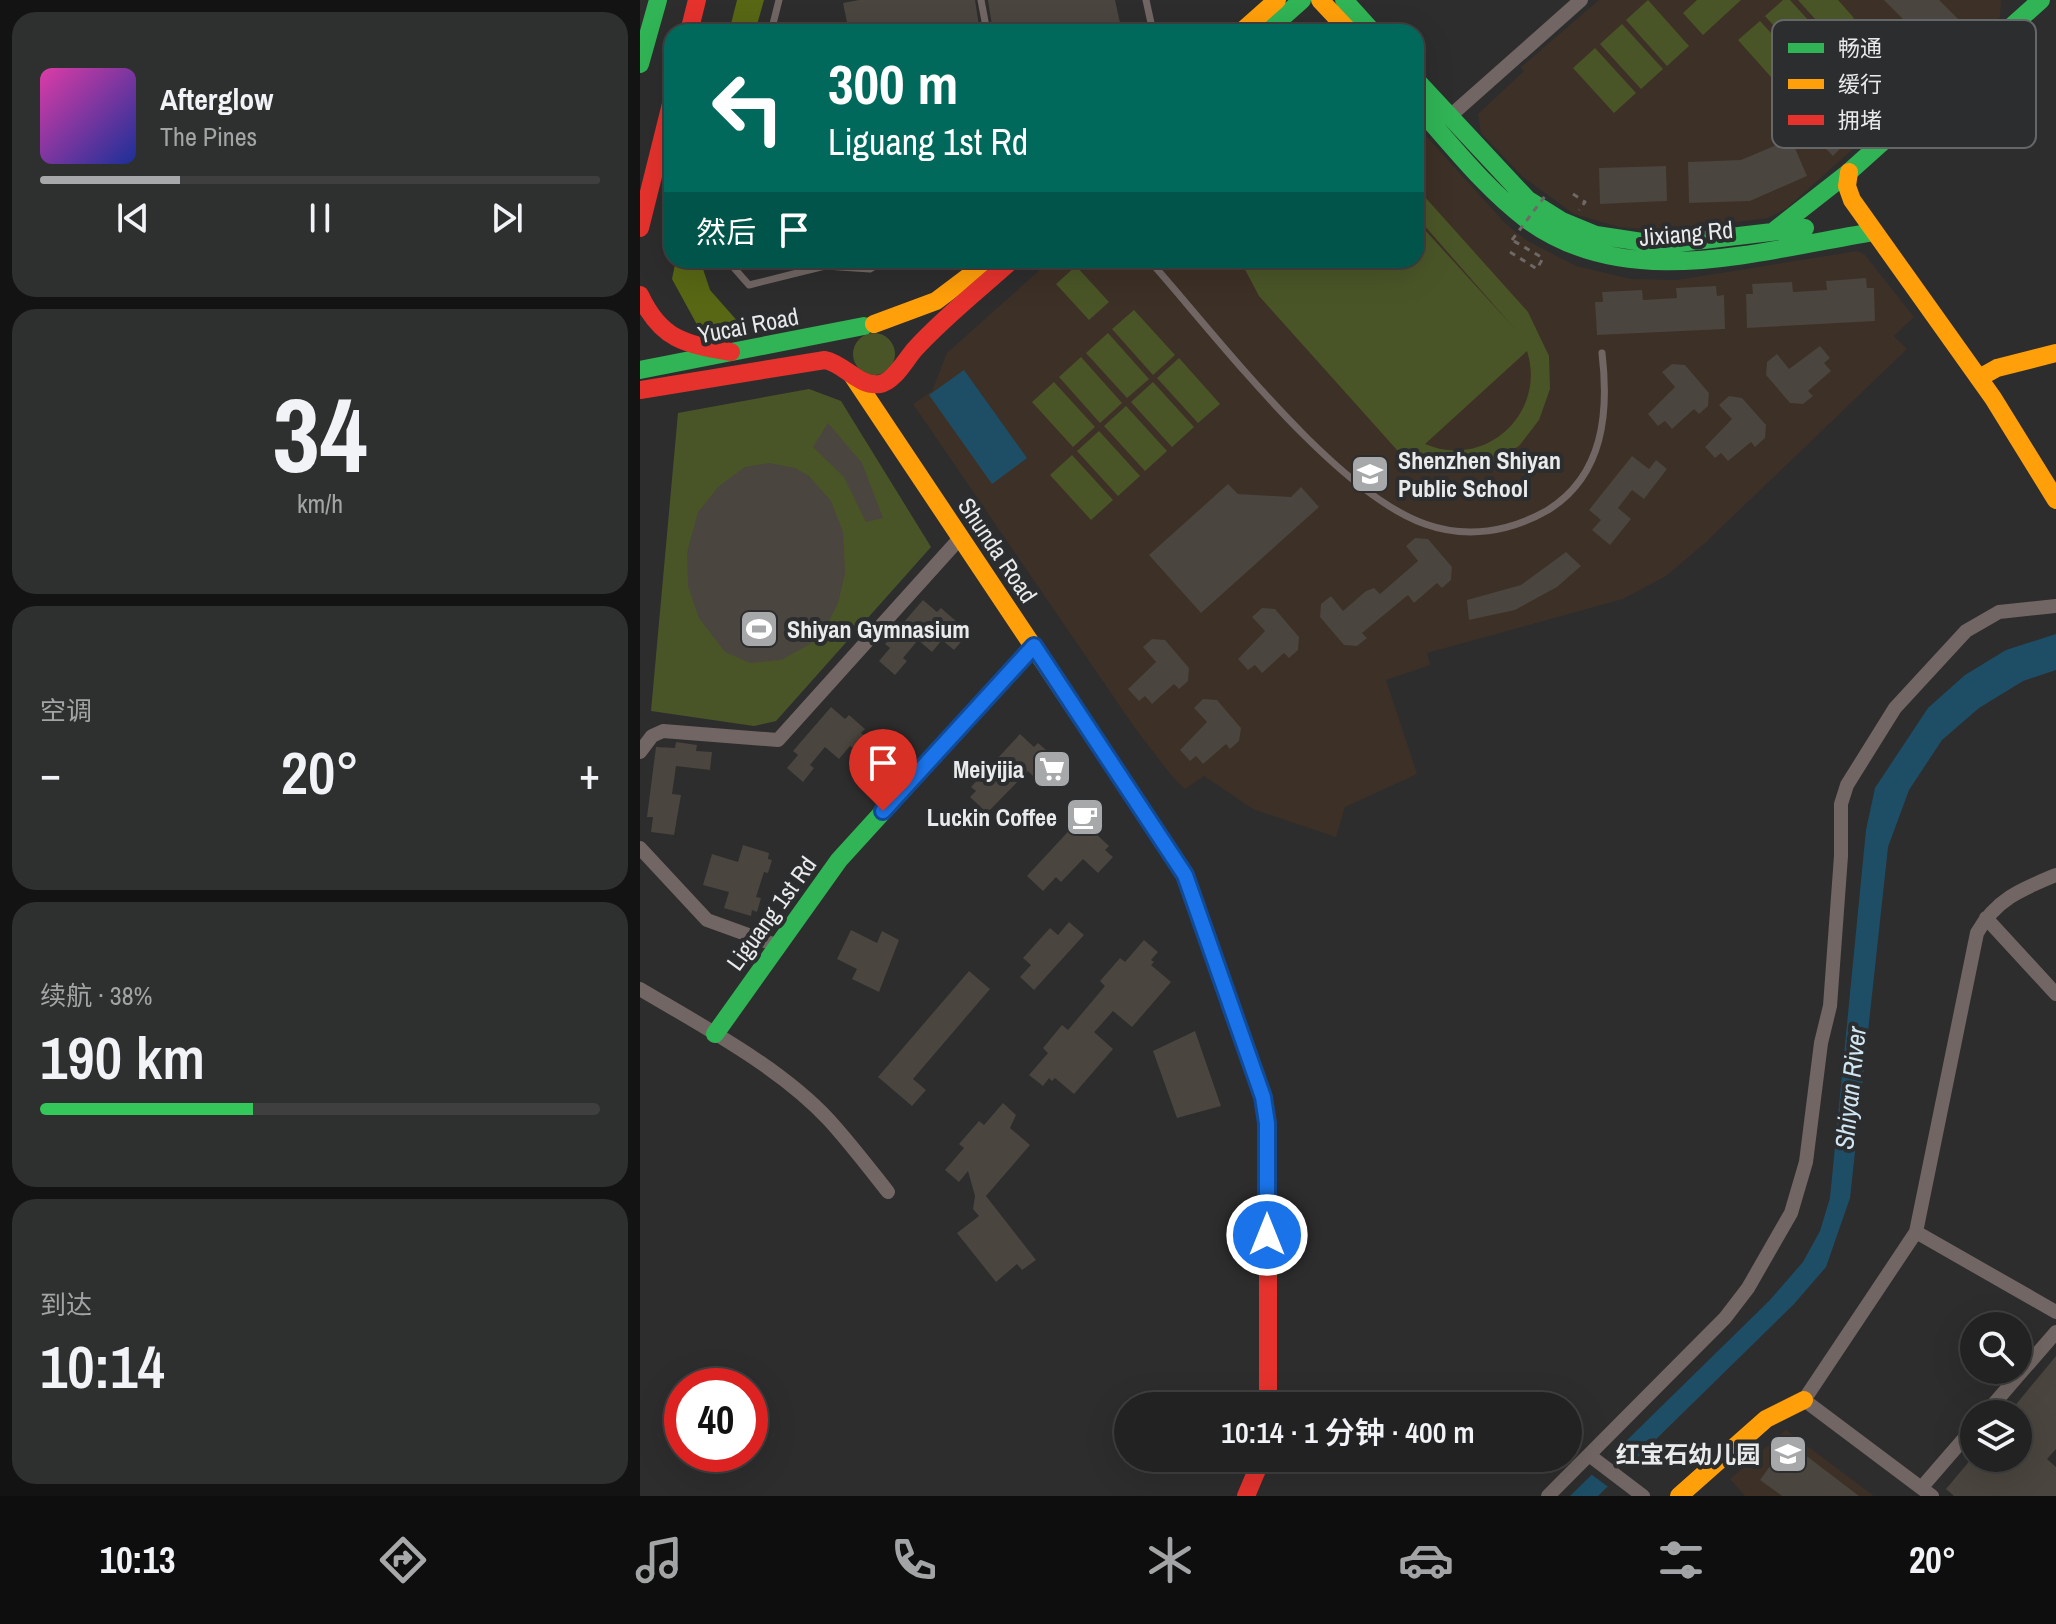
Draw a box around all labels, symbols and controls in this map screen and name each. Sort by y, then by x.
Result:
legend [1772,20,2036,148]
text: 畅通 [1838,33,1882,63]
text: 300 m [828,46,958,121]
icon: left [696,56,800,160]
text: 缓行 [1838,69,1882,99]
text: Afterglow [160,79,273,119]
text: 拥堵 [1838,105,1882,135]
text: Liguang 1st Rd [828,118,1028,166]
text: The Pines [160,119,257,154]
icon: previous [111,196,155,240]
icon: pause [298,196,342,240]
icon: next [485,196,529,240]
icon: arrive [772,208,816,252]
text: 然后 [696,212,756,252]
street label: Jixiang Rd [1638,213,1734,253]
street label: Yucai Road [695,300,801,350]
text: 34 [273,364,367,504]
place label: Shenzhen Shiyan Public School [1398,444,1561,504]
school or university icon: Shenzhen Shiyan Public School [1349,453,1391,495]
text: km/h [297,486,343,521]
street label: Shunda Road [951,491,1045,609]
sports icon: Shiyan Gymnasium [738,608,780,650]
place label: Shiyan Gymnasium [787,613,970,645]
text: 空调 [40,693,92,728]
pin [849,729,917,811]
text: 20° [281,732,359,813]
icon: arrive [861,741,905,785]
text: − [40,743,61,803]
text: + [579,743,600,803]
supermarket icon: Meiyijia [1031,748,1073,790]
place label: Meiyijia [953,753,1024,785]
cafe icon: Luckin Coffee [1064,796,1106,838]
place label: Luckin Coffee [927,801,1057,833]
street label: Liguang 1st Rd [719,850,823,976]
text: 续航 · 38% [40,978,152,1013]
text: 190 km [40,1017,205,1098]
water label: Shiyan River [1826,1024,1874,1151]
position arrow [1225,1193,1309,1277]
text: 到达 [40,1287,92,1322]
map controls [1960,1312,2032,1472]
button: search [1960,1312,2032,1384]
text: 10:14 [40,1326,165,1407]
speed limit sign: 40 [664,1368,768,1472]
button: layers [1960,1400,2032,1472]
text: 10:14 · 1 分钟 · 400 m [1221,1412,1475,1452]
school or university icon: 红宝石幼儿园 [1767,1433,1809,1475]
place label: 红宝石幼儿园 [1616,1438,1760,1470]
icon: directions [375,1532,431,1588]
icon: music [631,1532,687,1588]
icon: phone [886,1532,942,1588]
icon: climate [1142,1532,1198,1588]
icon: car [1398,1532,1454,1588]
icon: filters [1653,1532,1709,1588]
text: 10:13 [100,1536,175,1584]
text: 20° [1909,1536,1956,1584]

